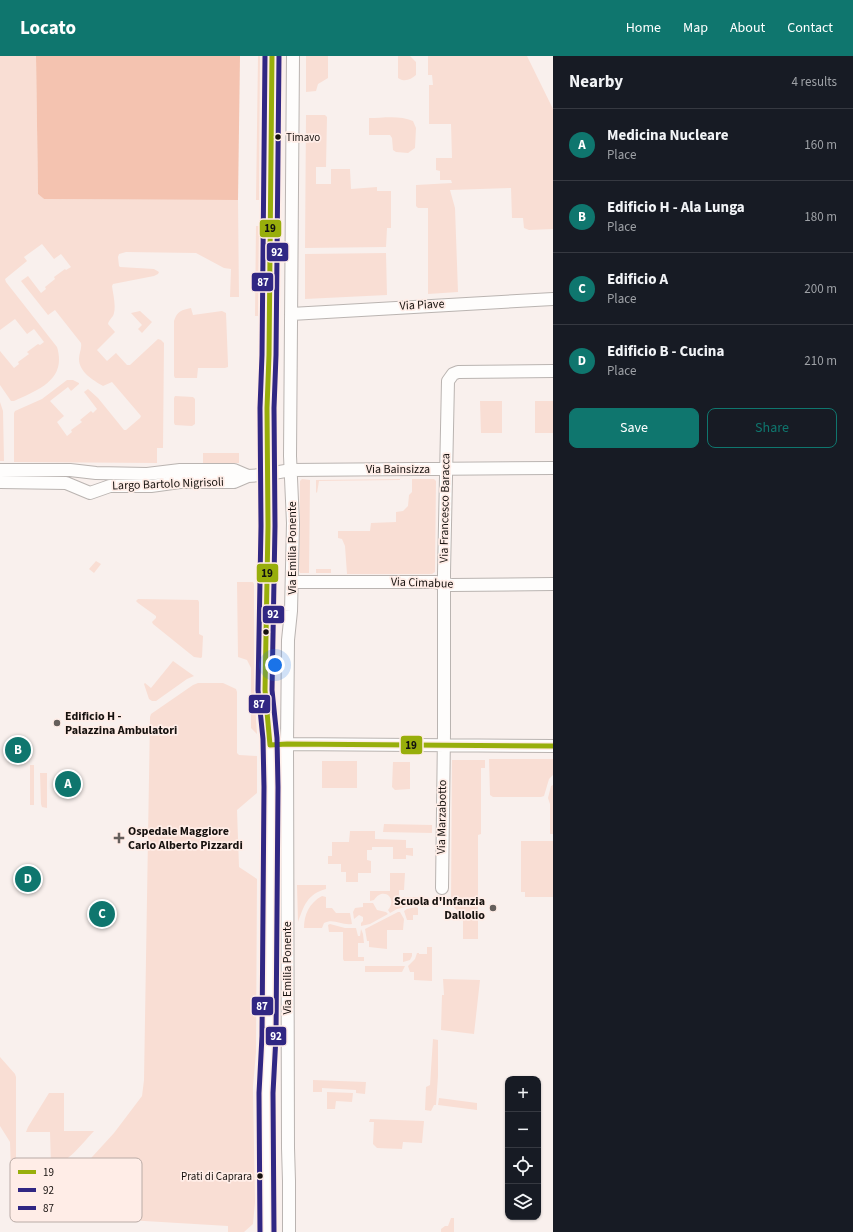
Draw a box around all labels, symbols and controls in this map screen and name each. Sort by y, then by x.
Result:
text: Locato [20,15,76,42]
text: Home [626,18,661,38]
text: Map [683,18,708,38]
text: About [730,18,765,38]
text: Contact [787,18,833,38]
text: Nearby [569,70,623,94]
text: 4 results [792,73,837,91]
text: Medicina Nucleare [607,125,729,146]
place label: Timavo [286,130,320,145]
marker: Timavo [273,132,283,142]
text: A [578,136,586,154]
text: 160 m [804,136,837,154]
text: Place [607,146,636,164]
text: Edificio H - Ala Lunga [607,197,745,218]
text: B [578,208,586,226]
text: 180 m [804,208,837,226]
text: Place [607,218,636,236]
line badge: 19 [259,219,282,238]
text: 19 [264,221,276,236]
line badge: 92 [266,242,289,262]
text: 92 [271,245,283,260]
text: Edificio A [607,269,668,290]
line badge: 87 [251,272,274,292]
text: 87 [257,275,269,290]
text: C [578,280,586,298]
text: 200 m [804,280,837,298]
text: Place [607,290,636,308]
street label: Via Piave [399,295,445,315]
text: Edificio B - Cucina [607,341,724,362]
text: D [578,352,586,370]
text: 210 m [804,352,837,370]
text: Place [607,362,636,380]
button: Save [569,408,699,448]
button: Share [707,408,837,448]
street label: Via Francesco Baracca [436,453,454,563]
street label: Via Bainsizza [366,461,430,478]
street label: Largo Bartolo Nigrisoli [112,474,224,494]
street label: Via Emilia Ponente [284,501,301,595]
line badge: 19 [256,563,279,583]
text: 19 [261,566,273,581]
street label: Via Cimabue [390,573,454,593]
line badge: 92 [262,605,285,624]
text: 92 [267,607,279,622]
unlabelled marker [261,627,271,637]
your location [265,655,285,675]
line badge: 87 [248,694,271,714]
text: 87 [253,697,265,712]
place label: Edificio H - Palazzina Ambulatori [65,708,177,739]
marker: Edificio H - Palazzina Ambulatori [52,718,62,728]
pin: B [5,735,31,765]
line badge: 19 [400,735,423,755]
text: 19 [405,738,417,753]
pin: A [55,769,81,799]
street label: Via Marzabotto [433,780,451,854]
place label: Ospedale Maggiore Carlo Alberto Pizzardi [128,823,243,854]
marker: Ospedale Maggiore Carlo Alberto Pizzardi [113,832,125,844]
pin: D [15,864,41,894]
place label: Scuola d'Infanzia Dallolio [394,893,485,924]
pin: C [89,899,115,929]
marker: Scuola d'Infanzia Dallolio [488,903,498,913]
street label: Via Emilia Ponente [279,921,296,1015]
line badge: 87 [251,996,274,1016]
text: 87 [256,999,268,1014]
line badge: 92 [265,1026,287,1046]
text: 92 [270,1029,282,1044]
map controls [505,1076,541,1220]
button: + [505,1076,541,1112]
button: − [505,1112,541,1148]
button: locate [505,1148,541,1184]
legend [10,1158,142,1222]
text: 19 [43,1165,54,1180]
place label: Prati di Caprara [181,1169,252,1184]
marker: Prati di Caprara [255,1171,265,1181]
text: 92 [43,1183,54,1198]
button: layers [505,1184,541,1220]
text: 87 [43,1201,54,1216]

